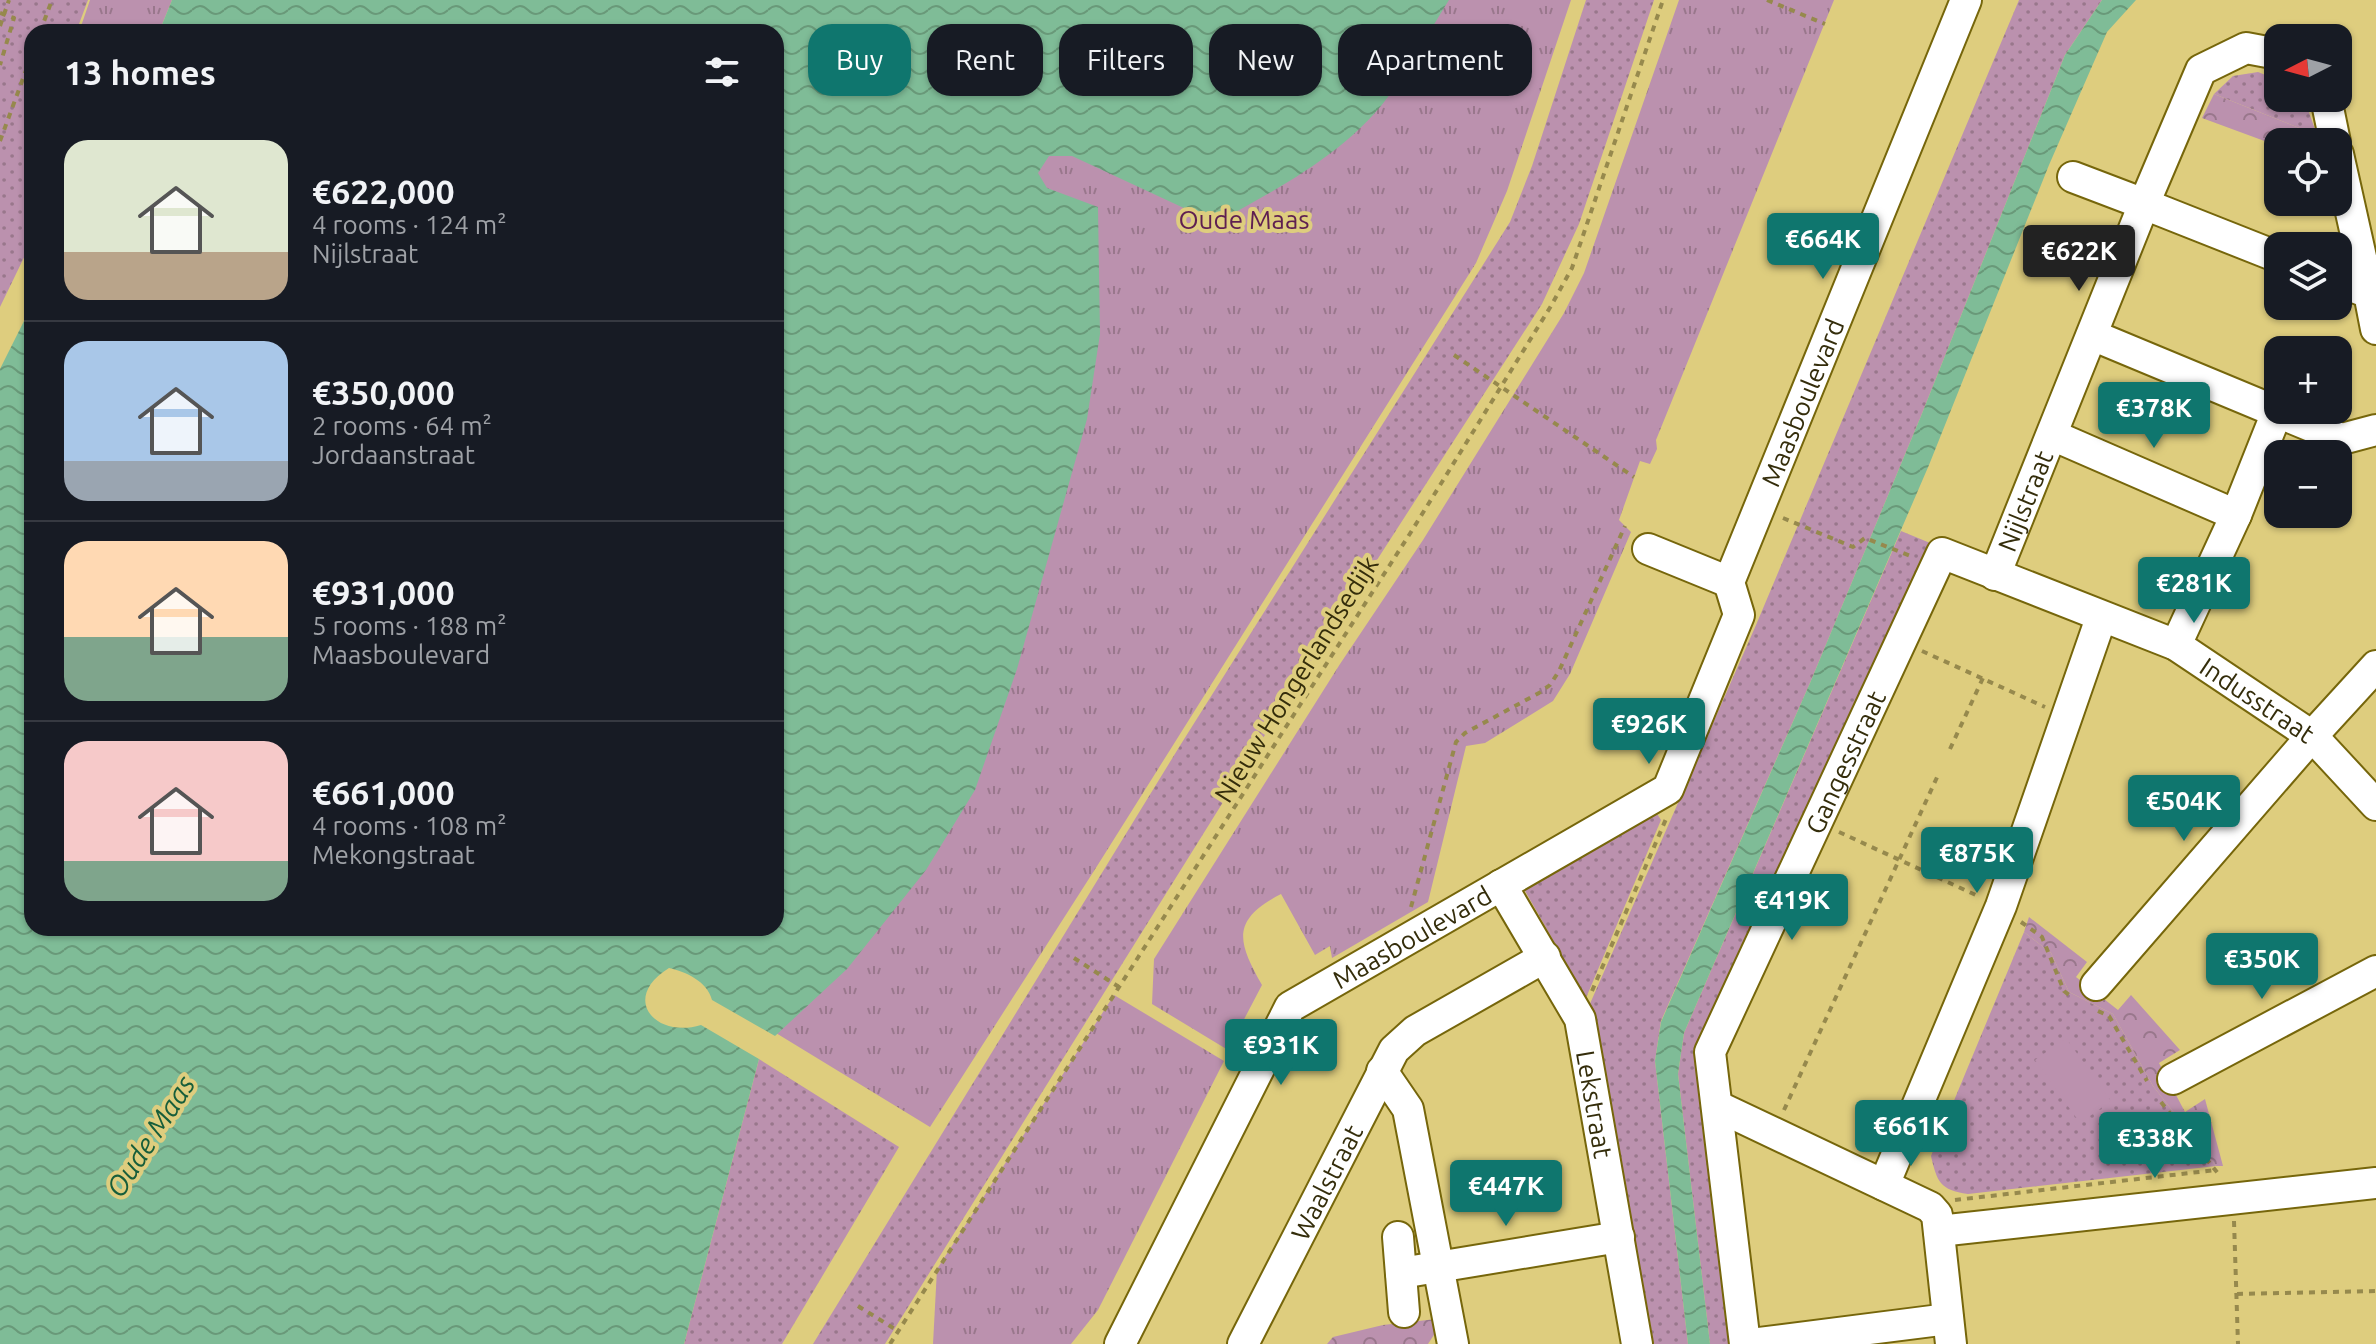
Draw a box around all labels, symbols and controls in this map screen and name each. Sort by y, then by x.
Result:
chip: Buy [808,24,911,96]
chip: Rent [927,24,1043,96]
chip: Filters [1059,24,1193,96]
chip: New [1209,24,1322,96]
chip: Apartment [1338,24,1532,96]
north arrow [2264,24,2352,112]
map controls [2264,24,2352,528]
icon: filters [700,50,744,94]
text: 13 homes [64,53,216,91]
button: locate [2264,128,2352,216]
icon: home [128,172,224,268]
text: €622,000 [312,172,455,210]
park label: Oude Maas [1178,205,1310,234]
text: 4 rooms · 124 m² [312,210,507,239]
pin: €664K [1767,213,1879,281]
text: €664K [1785,224,1861,253]
pin: €622K [2023,225,2135,293]
button: layers [2264,232,2352,320]
text: €622K [2041,236,2117,265]
text: Nijlstraat [312,239,418,268]
street label: Maasboulevard [1755,315,1849,491]
button: + [2264,336,2352,424]
icon: home [128,373,224,469]
text: €350,000 [312,373,455,411]
pin: €378K [2098,382,2210,450]
text: €378K [2116,393,2192,422]
text: 2 rooms · 64 m² [312,411,492,440]
text: Jordaanstraat [312,440,475,469]
button: − [2264,440,2352,528]
street label: Nijlstraat [1992,446,2058,556]
street label: Nieuw Hongerlandsedijk [1208,551,1384,807]
pin: €281K [2138,557,2250,625]
text: €281K [2156,568,2232,597]
icon: home [128,573,224,669]
text: €931,000 [312,573,455,611]
text: 5 rooms · 188 m² [312,611,507,640]
text: Maasboulevard [312,640,490,669]
street label: Indusstraat [2195,651,2320,748]
street label: Gangesstraat [1799,686,1891,838]
pin: €926K [1593,698,1705,766]
text: €926K [1611,709,1687,738]
icon: home [128,773,224,869]
text: €661,000 [312,773,455,811]
pin: €504K [2128,775,2240,843]
text: €504K [2146,786,2222,815]
text: 4 rooms · 108 m² [312,811,507,840]
pin: €875K [1921,827,2033,895]
text: €875K [1939,838,2015,867]
text: Mekongstraat [312,840,475,869]
pin: €419K [1736,874,1848,942]
street label: Maasboulevard [1327,880,1496,994]
text: €419K [1754,885,1830,914]
pin: €350K [2206,933,2318,1001]
text: €350K [2224,944,2300,973]
pin: €931K [1225,1019,1337,1087]
text: €931K [1243,1030,1319,1059]
street label: Lekstraat [1571,1048,1619,1160]
water label: Oude Maas [99,1069,201,1202]
pin: €661K [1855,1100,1967,1168]
text: €661K [1873,1111,1949,1140]
pin: €338K [2099,1112,2211,1180]
street label: Waalstraat [1285,1120,1368,1245]
text: €338K [2117,1123,2193,1152]
pin: €447K [1450,1160,1562,1228]
text: €447K [1468,1171,1544,1200]

